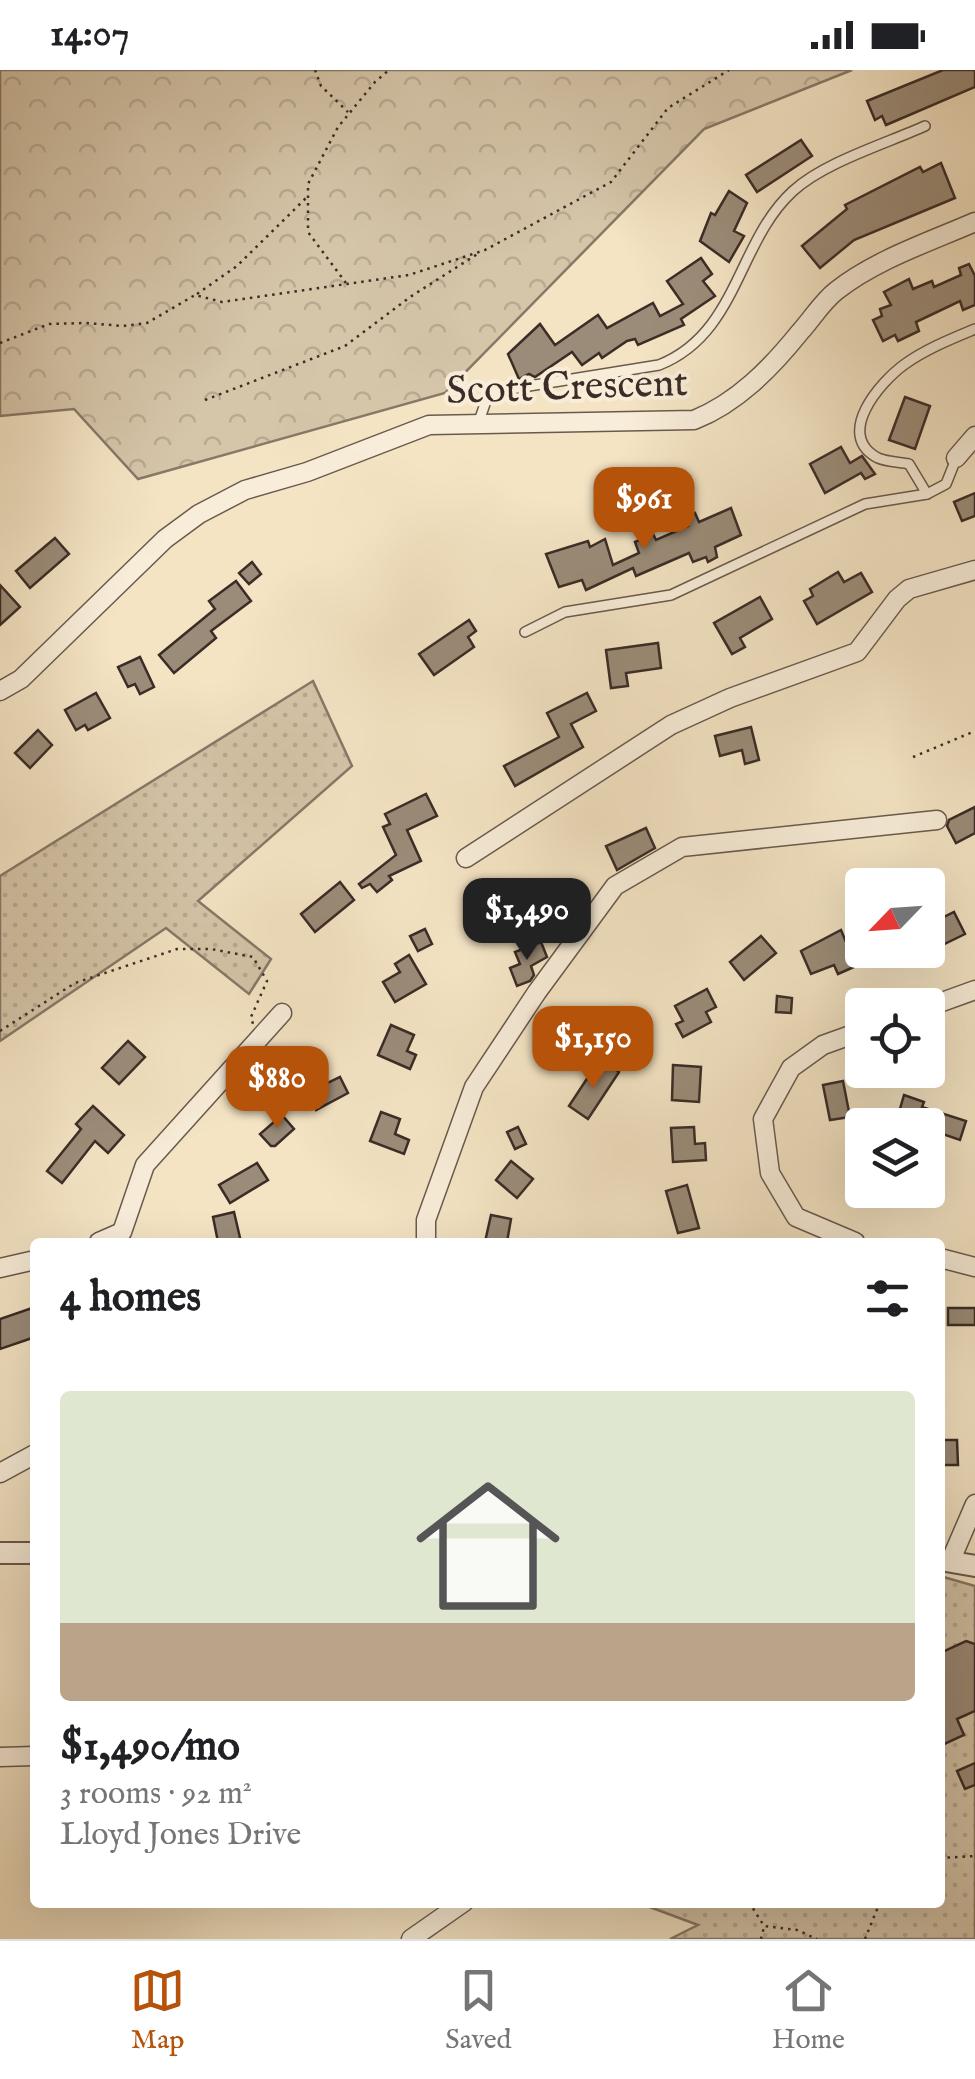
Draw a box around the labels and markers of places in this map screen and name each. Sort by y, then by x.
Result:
pin: $961 [585,467,703,552]
pin: $1,490 [446,878,608,963]
pin: $1,150 [512,1006,674,1091]
pin: $880 [218,1046,336,1131]

